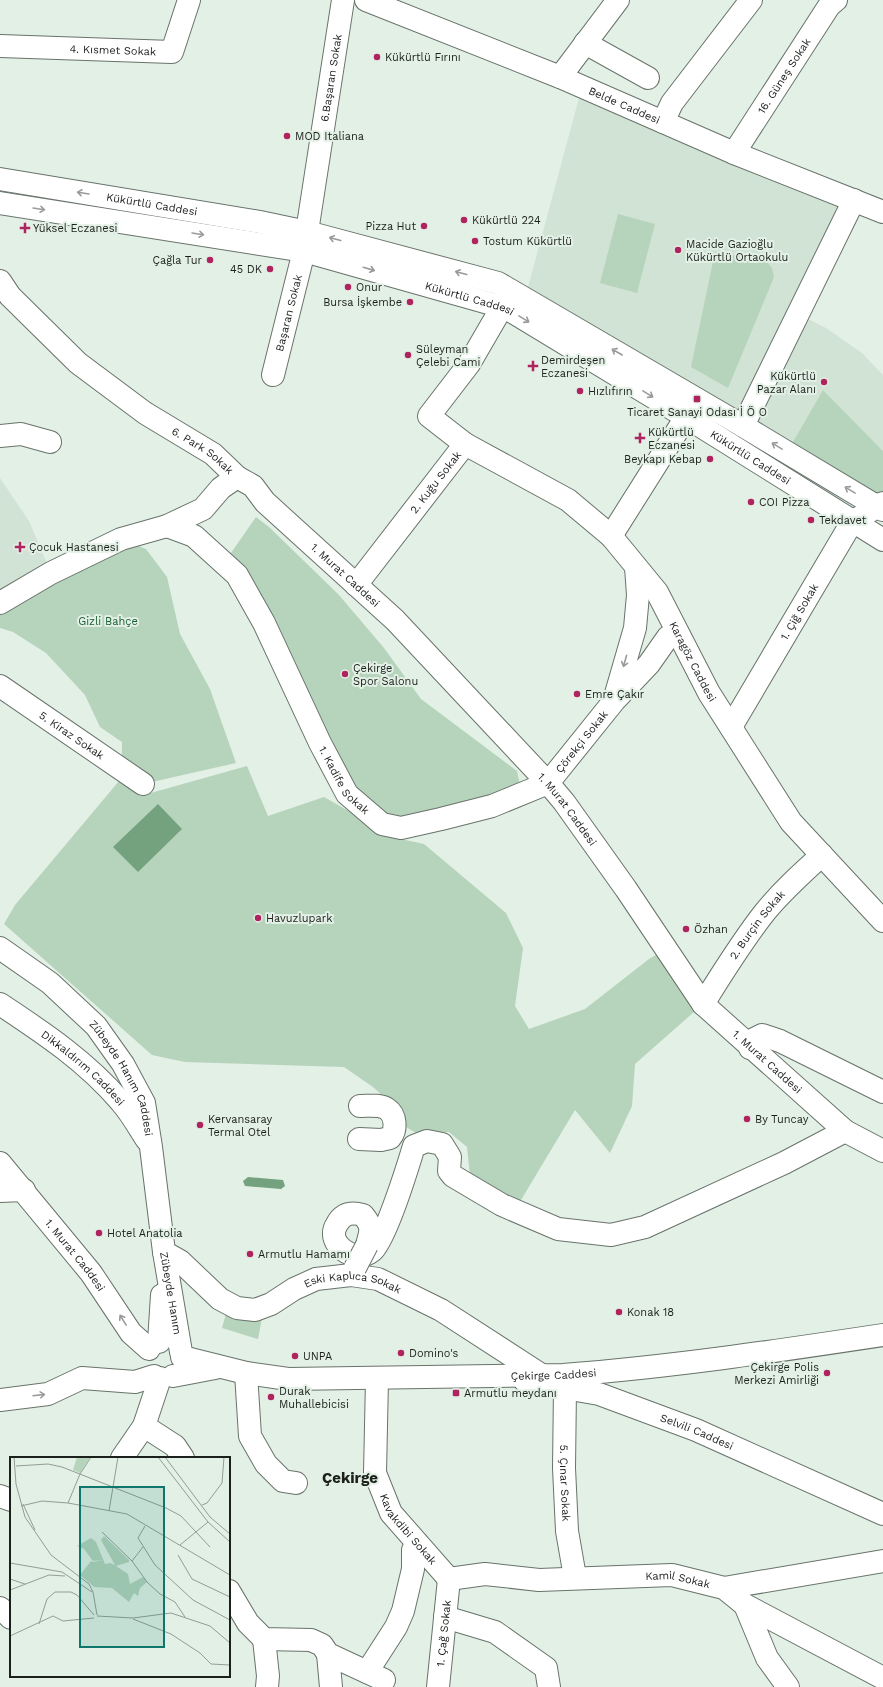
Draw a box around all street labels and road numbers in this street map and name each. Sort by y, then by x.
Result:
street label: 6.Başaran Sokak [318,33,344,123]
street label: 16. Güneş Sokak [755,35,813,116]
street label: 4. Kısmet Sokak [69,42,156,58]
street label: Belde Caddesi [587,84,662,126]
street label: Kükürtlü Caddesi [105,190,199,218]
street label: Başaran Sokak [273,273,304,353]
street label: Kükürtlü Caddesi [424,279,517,318]
street label: 6. Park Sokak [169,424,236,477]
street label: Kükürtlü Caddesi [708,427,793,487]
street label: 2. Kuğu Sokak [407,448,464,516]
street label: 1. Murat Caddesi [308,540,383,610]
street label: 1. Çiğ Sokak [777,581,821,642]
street label: Karagöz Caddesi [667,619,719,704]
street label: 5. Kiraz Sokak [37,708,107,762]
street label: Çörekçi Sokak [552,708,610,775]
street label: 1. Kadife Sokak [316,744,372,817]
street label: 1. Murat Caddesi [535,770,599,848]
street label: 2. Burçin Sokak [727,888,787,962]
street label: Zübeyde Hanım Caddesi [87,1017,156,1137]
street label: 1. Murat Caddesi [730,1027,805,1096]
street label: Dikkaldırım Caddesi [39,1028,127,1108]
street label: 1. Murat Caddesi [43,1216,108,1294]
street label: Zübeyde Hanım [158,1251,184,1336]
street label: Eski Kaplıca Sokak [302,1268,403,1296]
street label: Çekirge Caddesi [510,1366,597,1382]
street label: Selvili Caddesi [658,1411,736,1453]
street label: 5. Çınar Sokak [557,1444,573,1522]
street label: Kavakdibi Sokak [377,1492,440,1567]
street label: Kamil Sokak [645,1568,712,1591]
street label: 1. Çağ Sokak [434,1599,453,1667]

